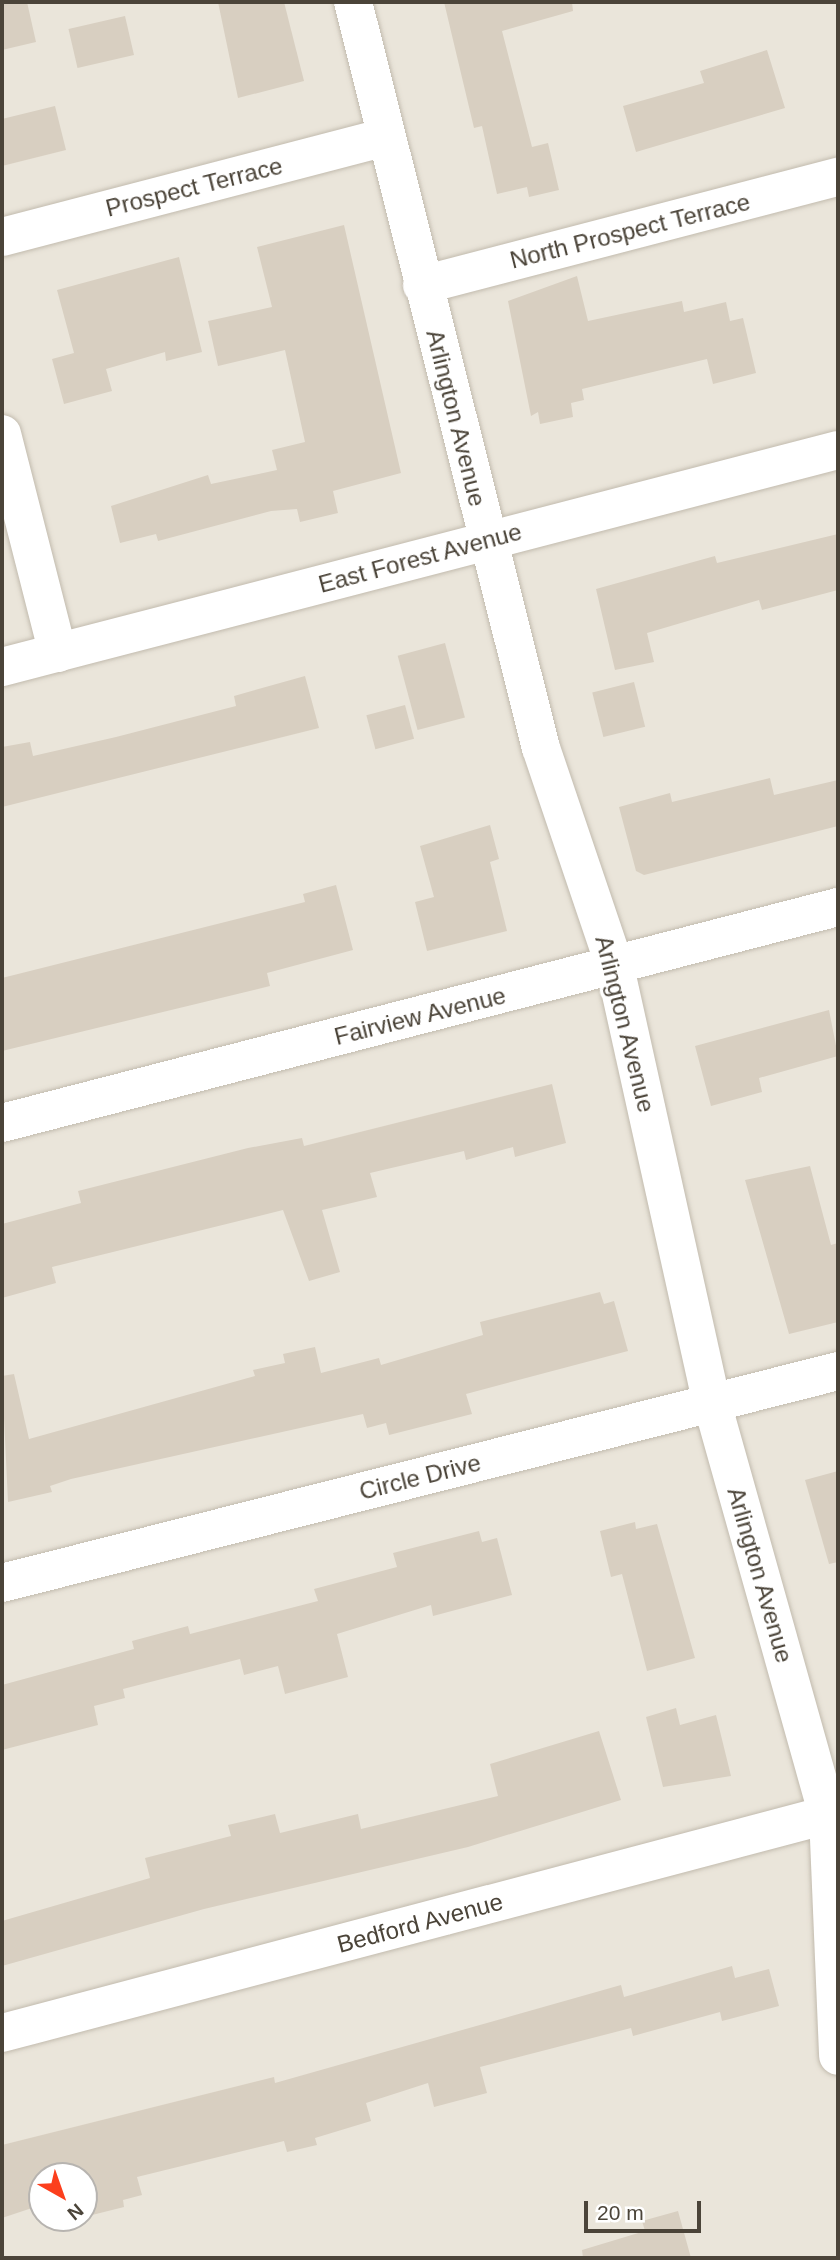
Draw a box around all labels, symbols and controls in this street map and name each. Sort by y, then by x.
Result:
street label: Prospect Terrace [103,151,285,223]
street label: North Prospect Terrace [507,187,753,275]
street label: Arlington Avenue [420,326,492,510]
street label: East Forest Avenue [315,517,525,599]
street label: Arlington Avenue [589,932,661,1116]
street label: Fairview Avenue [331,981,509,1051]
street label: Circle Drive [356,1448,484,1506]
street label: Arlington Avenue [721,1483,799,1667]
street label: Bedford Avenue [333,1887,507,1959]
north arrow [28,2162,98,2232]
scale bar [588,2186,705,2230]
text: N [64,2199,88,2224]
text: 20 m [597,2201,644,2224]

